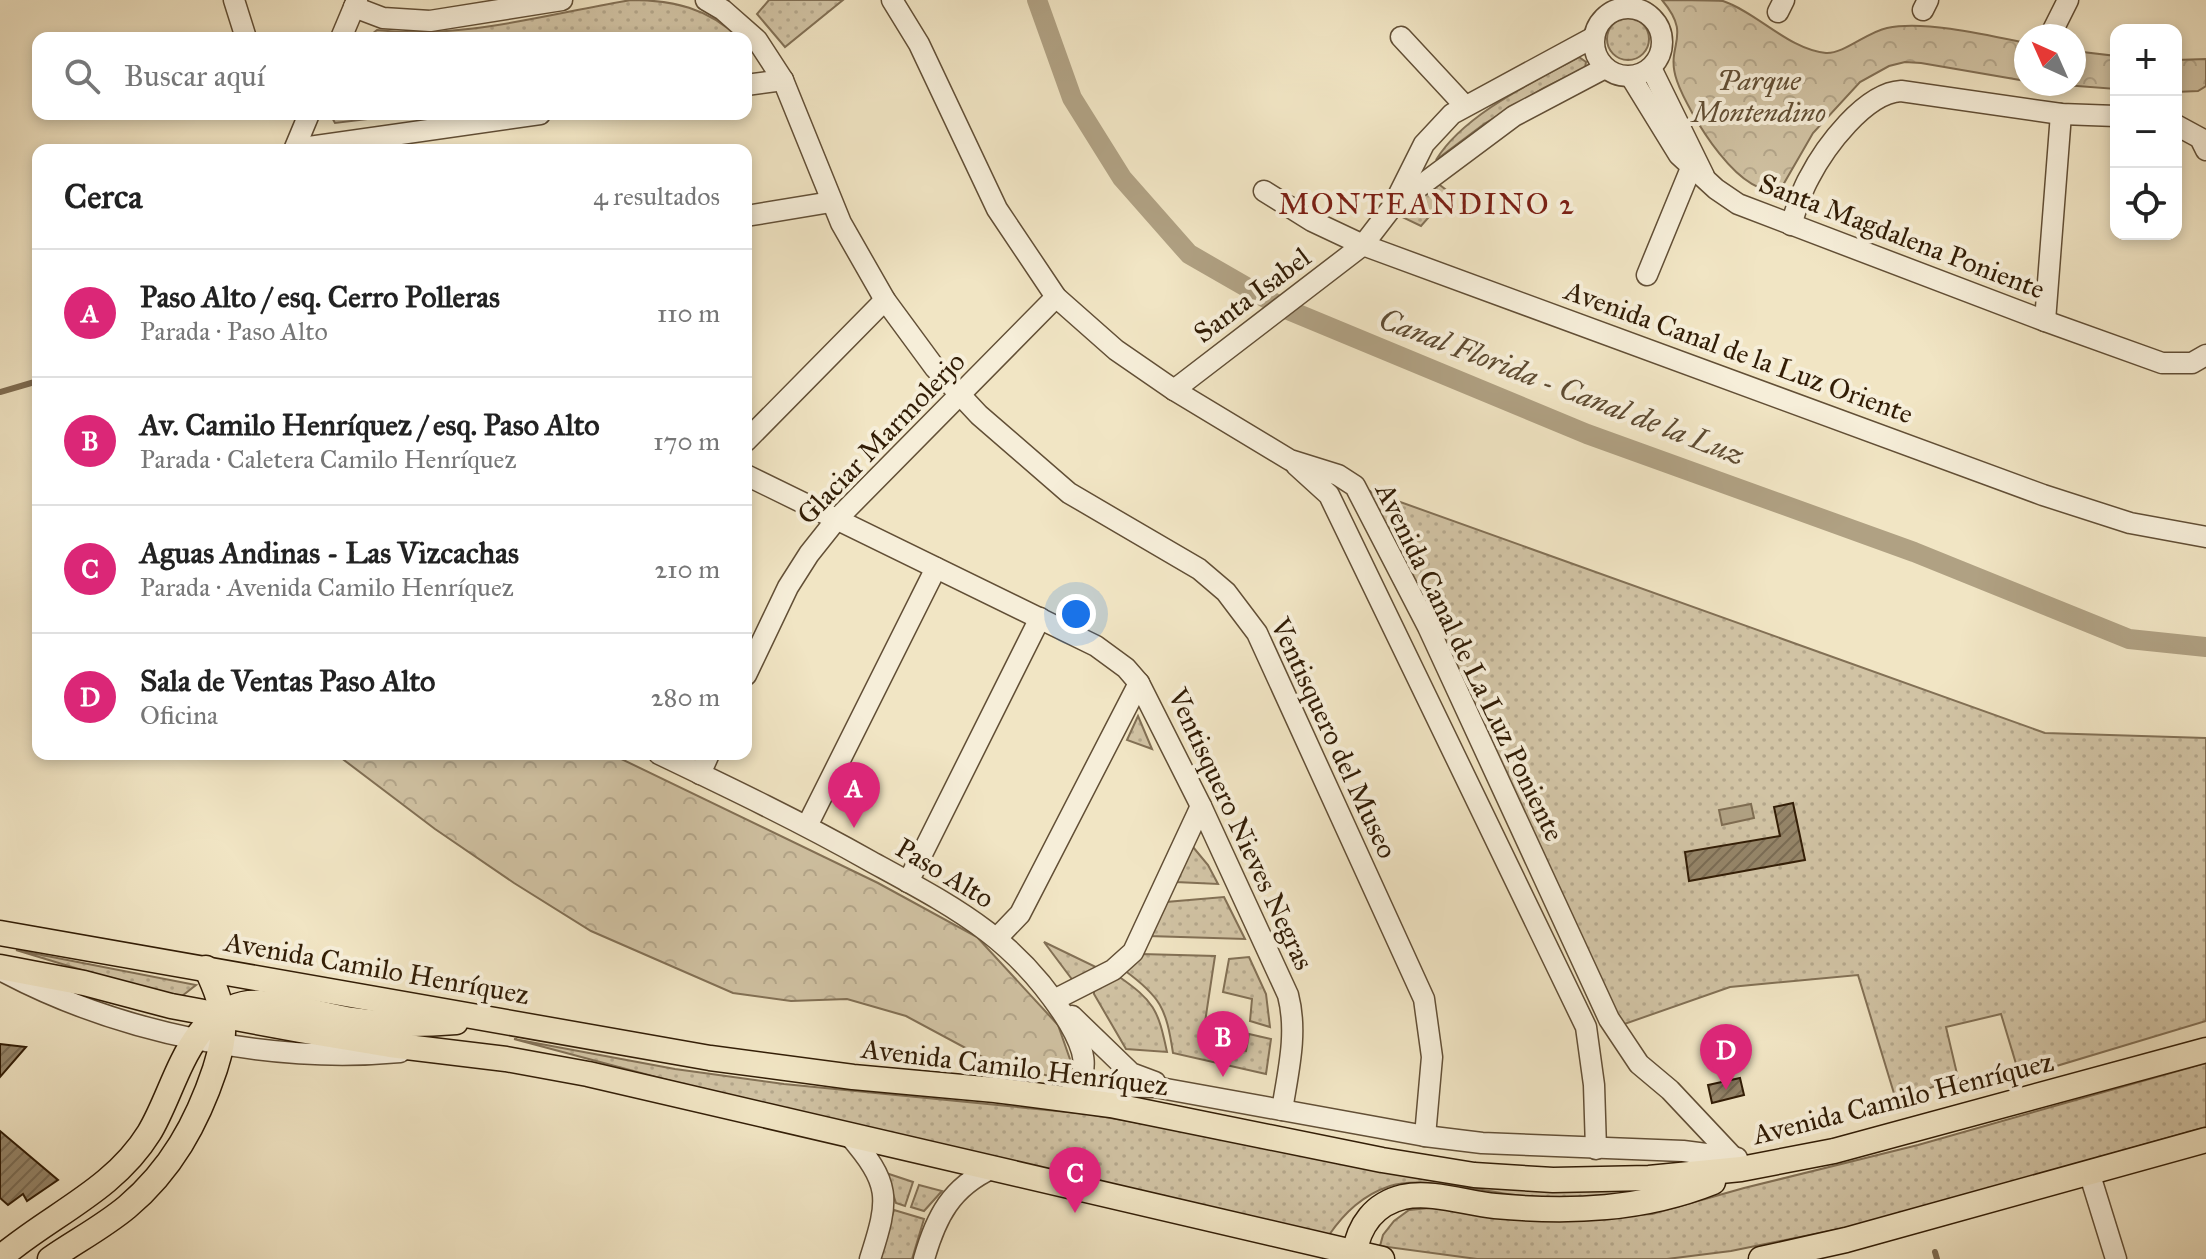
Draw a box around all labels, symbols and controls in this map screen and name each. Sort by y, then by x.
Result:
north arrow [2014,24,2086,96]
map controls [2110,24,2182,240]
button: + [2110,24,2182,96]
search box [32,32,752,120]
icon: search [60,54,104,98]
text: Buscar aquí [124,58,265,94]
park label: Parque Montendino [1689,63,1826,130]
button: − [2110,96,2182,168]
street label: Santa Magdalena Poniente [1754,165,2050,307]
button: locate [2110,168,2182,240]
text: Cerca [64,176,143,217]
text: 4 resultados [593,180,720,212]
district label: MONTEANDINO 2 [1278,186,1576,222]
street label: Santa Isabel [1187,239,1318,350]
street label: Avenida Canal de la Luz Oriente [1559,272,1918,431]
text: Paso Alto / esq. Cerro Polleras [140,279,500,315]
text: A [81,297,99,329]
text: 110 m [657,297,720,329]
water label: Canal Florida - Canal de la Luz [1374,301,1750,473]
text: Parada · Paso Alto [140,315,328,347]
street label: Glaciar Marmolerjo [789,344,973,532]
text: Av. Camilo Henríquez / esq. Paso Alto [140,407,600,443]
text: B [81,425,99,457]
text: 170 m [653,425,720,457]
text: Parada · Caletera Camilo Henríquez [140,443,516,475]
street label: Avenida Canal de La Luz Poniente [1367,476,1572,847]
text: Aguas Andinas - Las Vizcachas [140,535,519,571]
text: C [81,553,99,585]
text: 210 m [654,553,720,585]
text: Parada · Avenida Camilo Henríquez [140,571,514,603]
your location [1056,594,1096,634]
street label: Ventisquero del Museo [1262,611,1405,864]
text: Sala de Ventas Paso Alto [140,663,435,699]
text: D [80,681,100,713]
text: 280 m [651,681,720,713]
street label: Ventisquero Nieves Negras [1160,682,1322,976]
text: Oficina [140,699,218,731]
pin: A [828,762,880,828]
street label: Paso Alto [889,830,1001,916]
street label: Avenida Camilo Henríquez [221,924,532,1012]
pin: B [1197,1011,1249,1077]
pin: D [1700,1024,1752,1090]
street label: Avenida Camilo Henríquez [859,1031,1170,1103]
street label: Avenida Camilo Henríquez [1748,1044,2057,1153]
pin: C [1049,1147,1101,1213]

